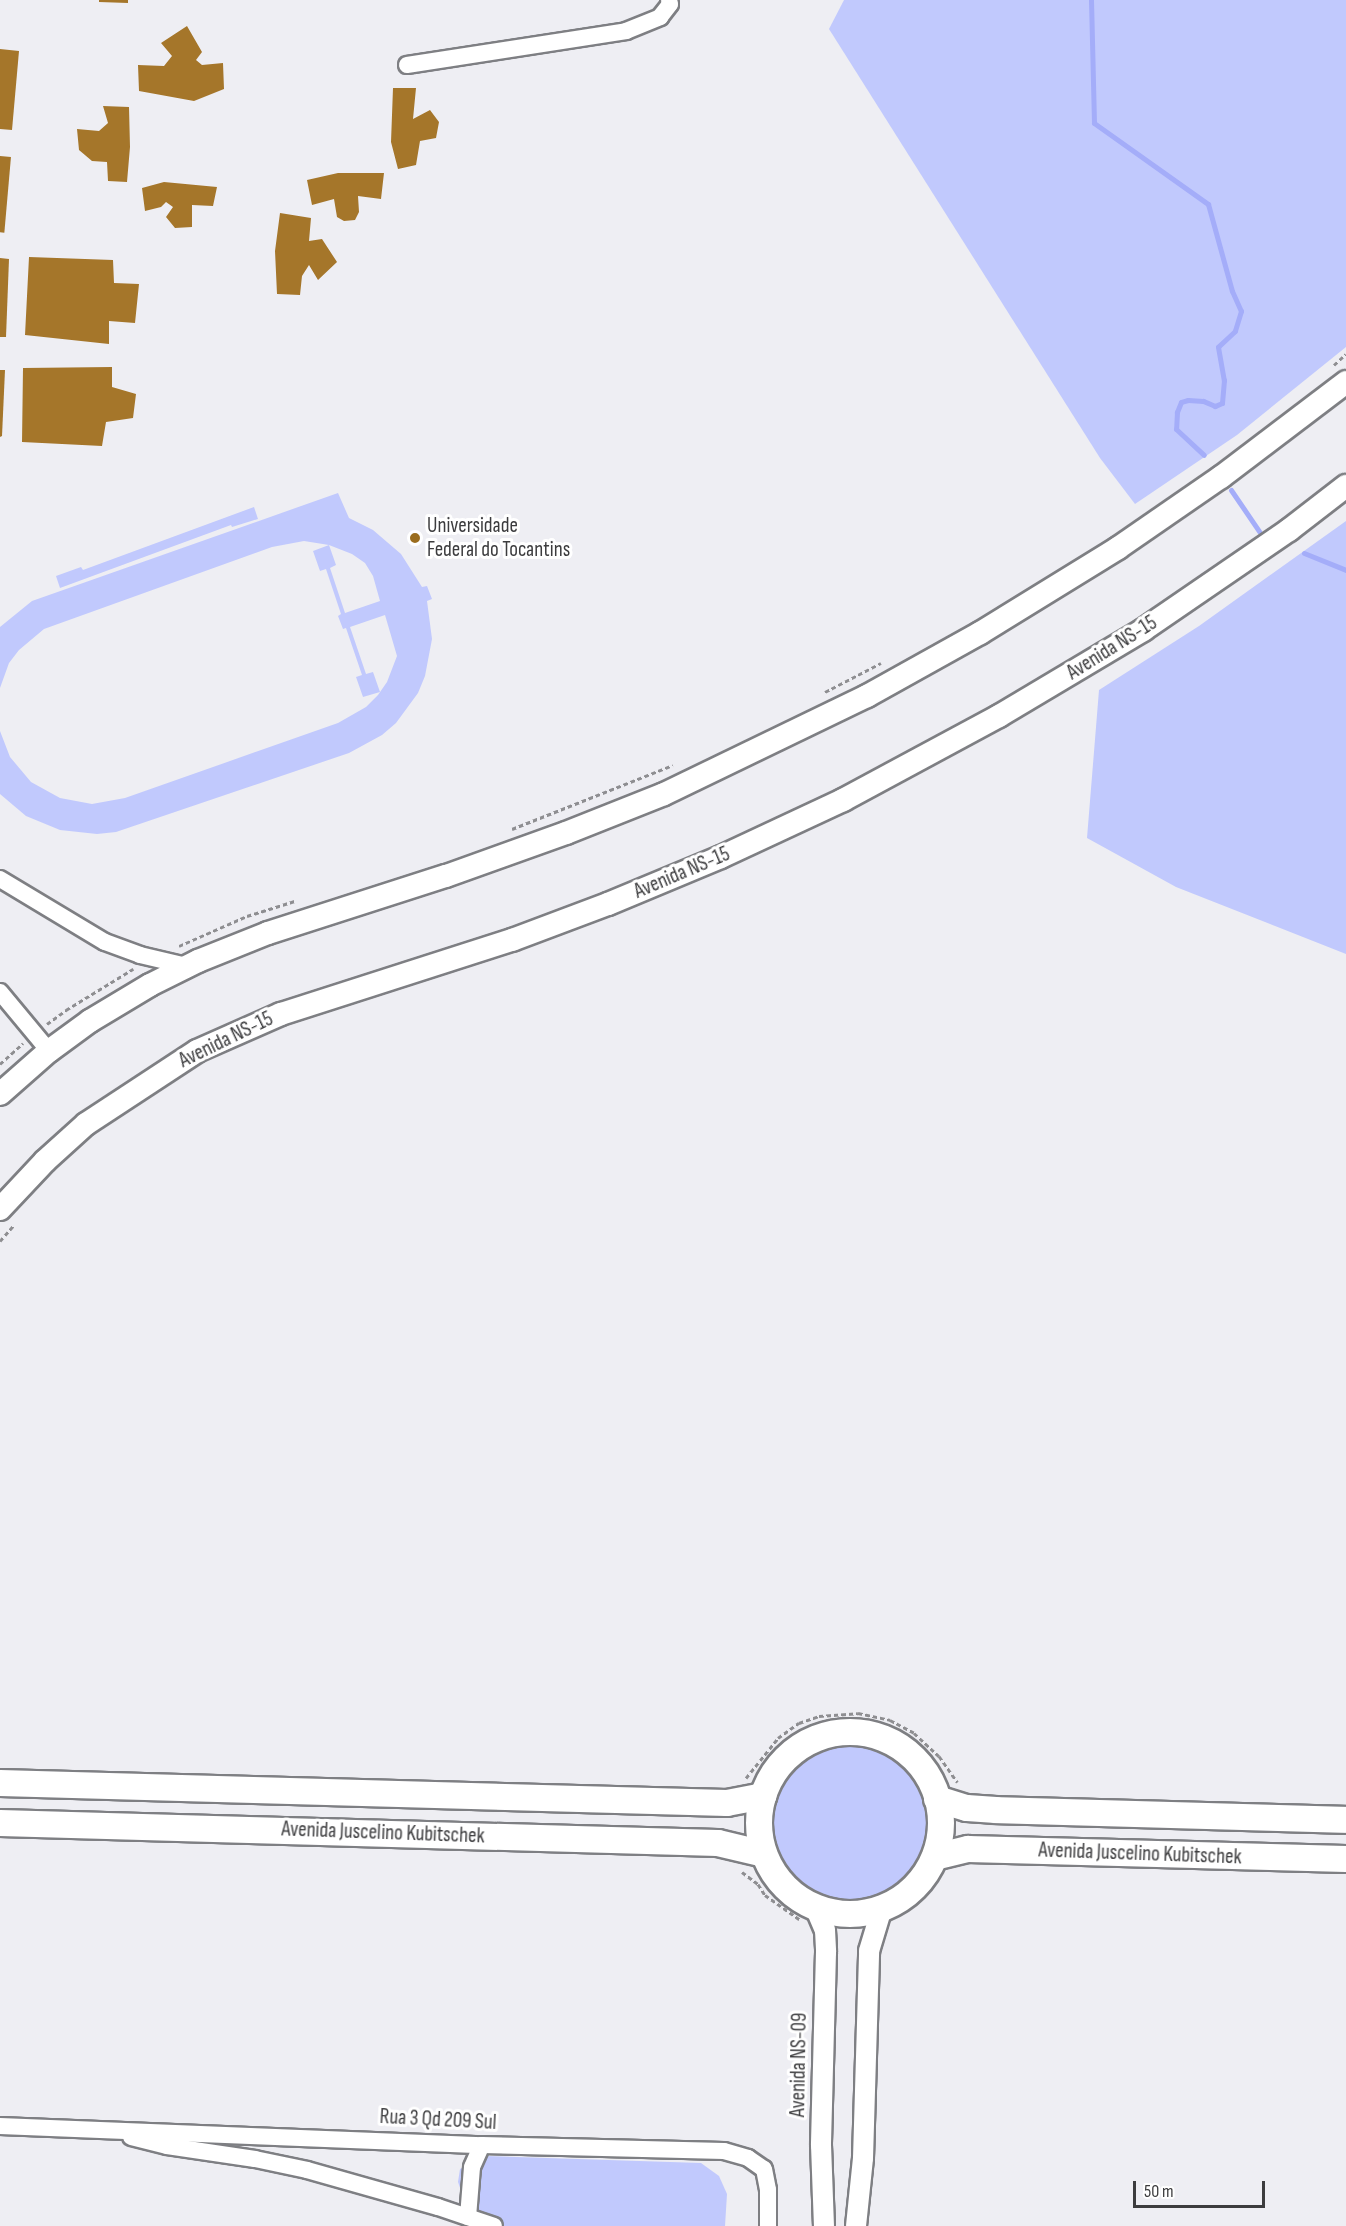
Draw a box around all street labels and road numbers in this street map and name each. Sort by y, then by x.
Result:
street label: Avenida NS-15 [1062,610,1162,686]
street label: Avenida NS-15 [630,842,734,904]
street label: Avenida NS-15 [175,1006,277,1074]
street label: Avenida Juscelino Kubitschek [281,1817,485,1849]
street label: Avenida Juscelino Kubitschek [1038,1838,1242,1870]
street label: Avenida NS-09 [785,2013,813,2117]
street label: Rua 3 Qd 209 Sul [379,2104,497,2136]

